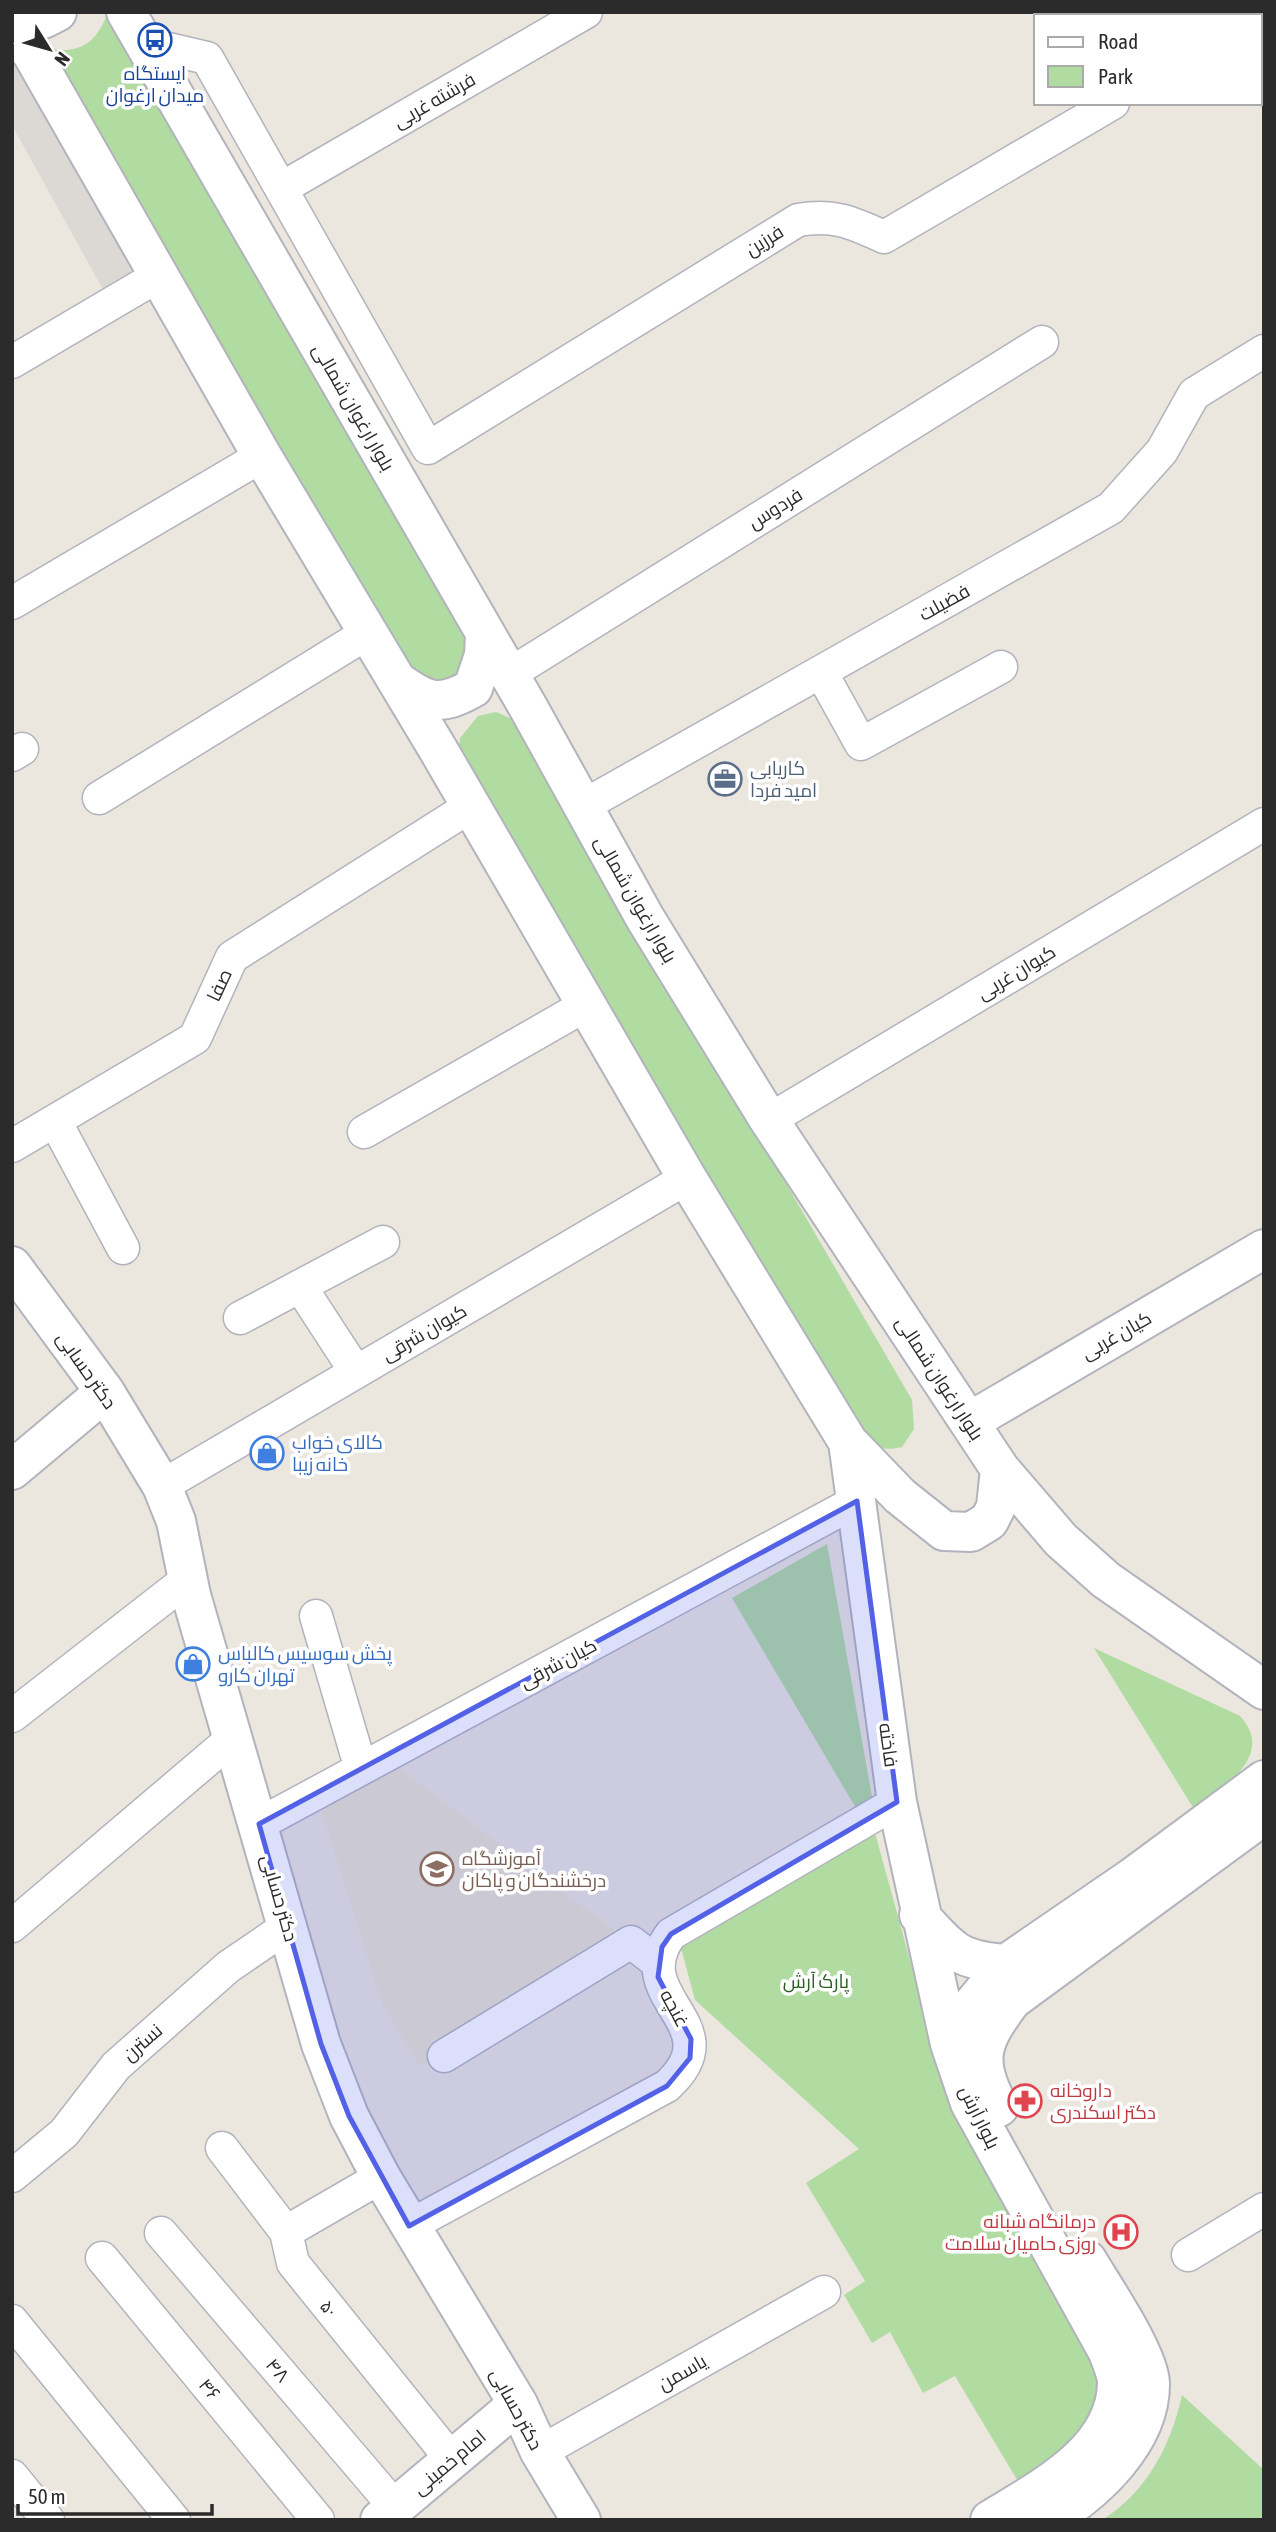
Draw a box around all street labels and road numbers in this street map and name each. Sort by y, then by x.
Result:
street label: فرشته غربی [389,68,479,133]
street label: فرزین [741,220,788,261]
street label: بلوار ارغوان شمالی [308,339,399,475]
street label: فردوس [744,483,807,534]
street label: فضیلت [915,579,973,625]
street label: بلوار ارغوان شمالی [590,831,681,967]
street label: کیوان غربی [973,940,1060,1005]
street label: صفا [202,965,236,1005]
street label: کیوان شرقی [378,1299,471,1366]
street label: کیان غربی [1077,1306,1155,1365]
street label: بلوار ارغوان شمالی [891,1312,988,1445]
street label: دکتر حسابی [52,1327,122,1413]
street label: کیان شرقی [516,1634,601,1693]
street label: فاخته [875,1722,903,1768]
street label: دکتر حسابی [256,1852,303,1944]
street label: غنچه [654,1985,694,2031]
street label: نسترن [118,2019,167,2066]
street label: بلوار آرش [954,2082,1005,2153]
street label: ۵۰ [316,2295,342,2321]
street label: یاسمن [654,2349,711,2396]
street label: ۴۸ [262,2354,294,2387]
street label: دکتر حسابی [485,2364,548,2454]
street label: ۴۶ [195,2374,225,2404]
street label: امام خمینی [408,2425,492,2501]

